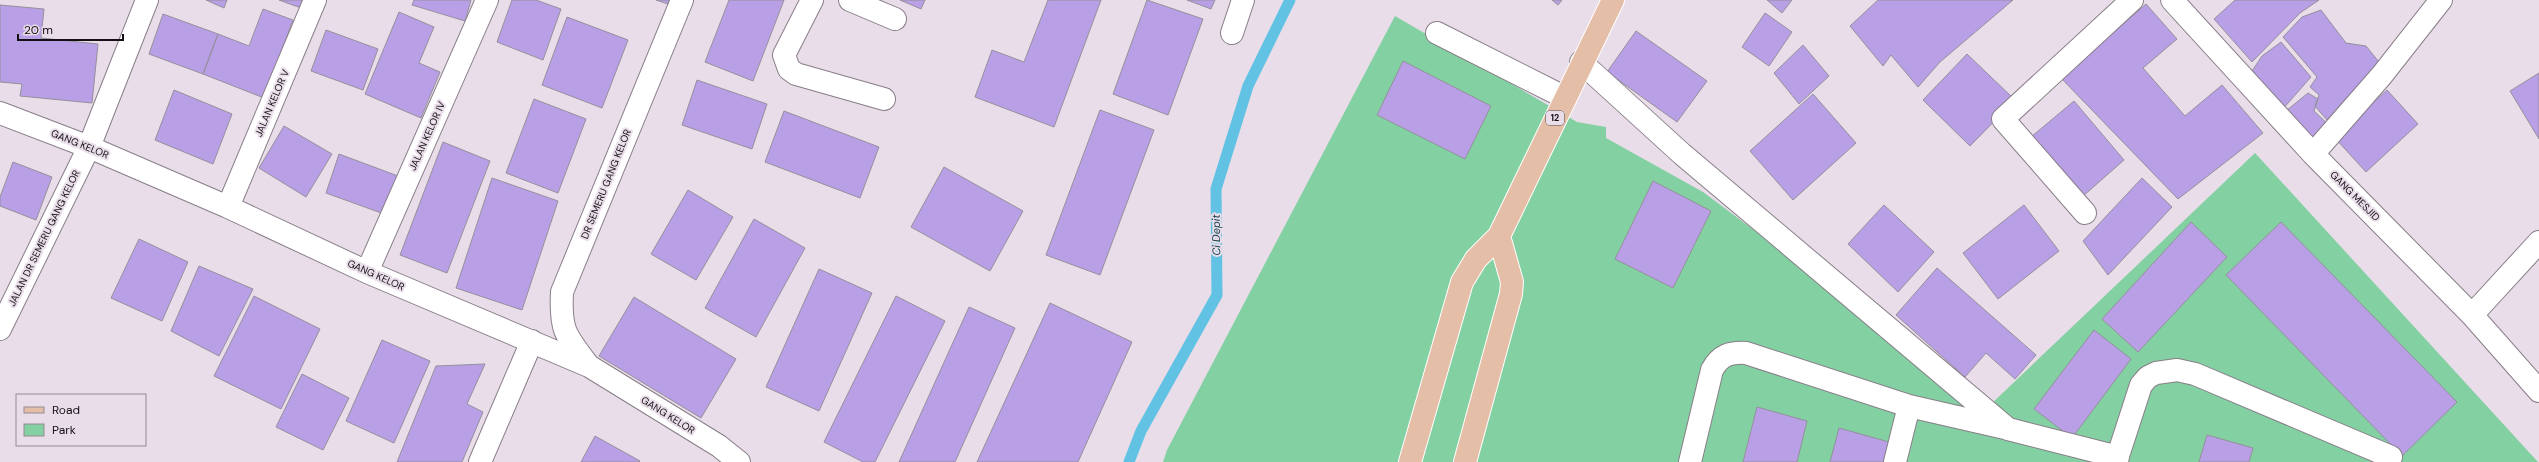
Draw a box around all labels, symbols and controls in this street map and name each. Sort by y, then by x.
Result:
scale bar [18,16,123,42]
text: 20 m [24,22,53,38]
street label: JALAN KELOR V [252,67,292,139]
street label: JALAN KELOR IV [406,99,448,173]
road number: 12 [1546,111,1564,125]
street label: GANG KELOR [49,127,111,162]
street label: DR SEMERU GANG KELOR [578,127,634,241]
street label: JALAN DR SEMERU GANG KELOR [5,168,83,308]
street label: GANG MESJID [2327,168,2383,224]
water label: Ci Depit [1209,213,1223,256]
street label: GANG KELOR [345,257,407,293]
street label: GANG KELOR [639,393,697,437]
legend [16,394,146,446]
text: Road [52,402,80,418]
text: Park [52,422,76,438]

